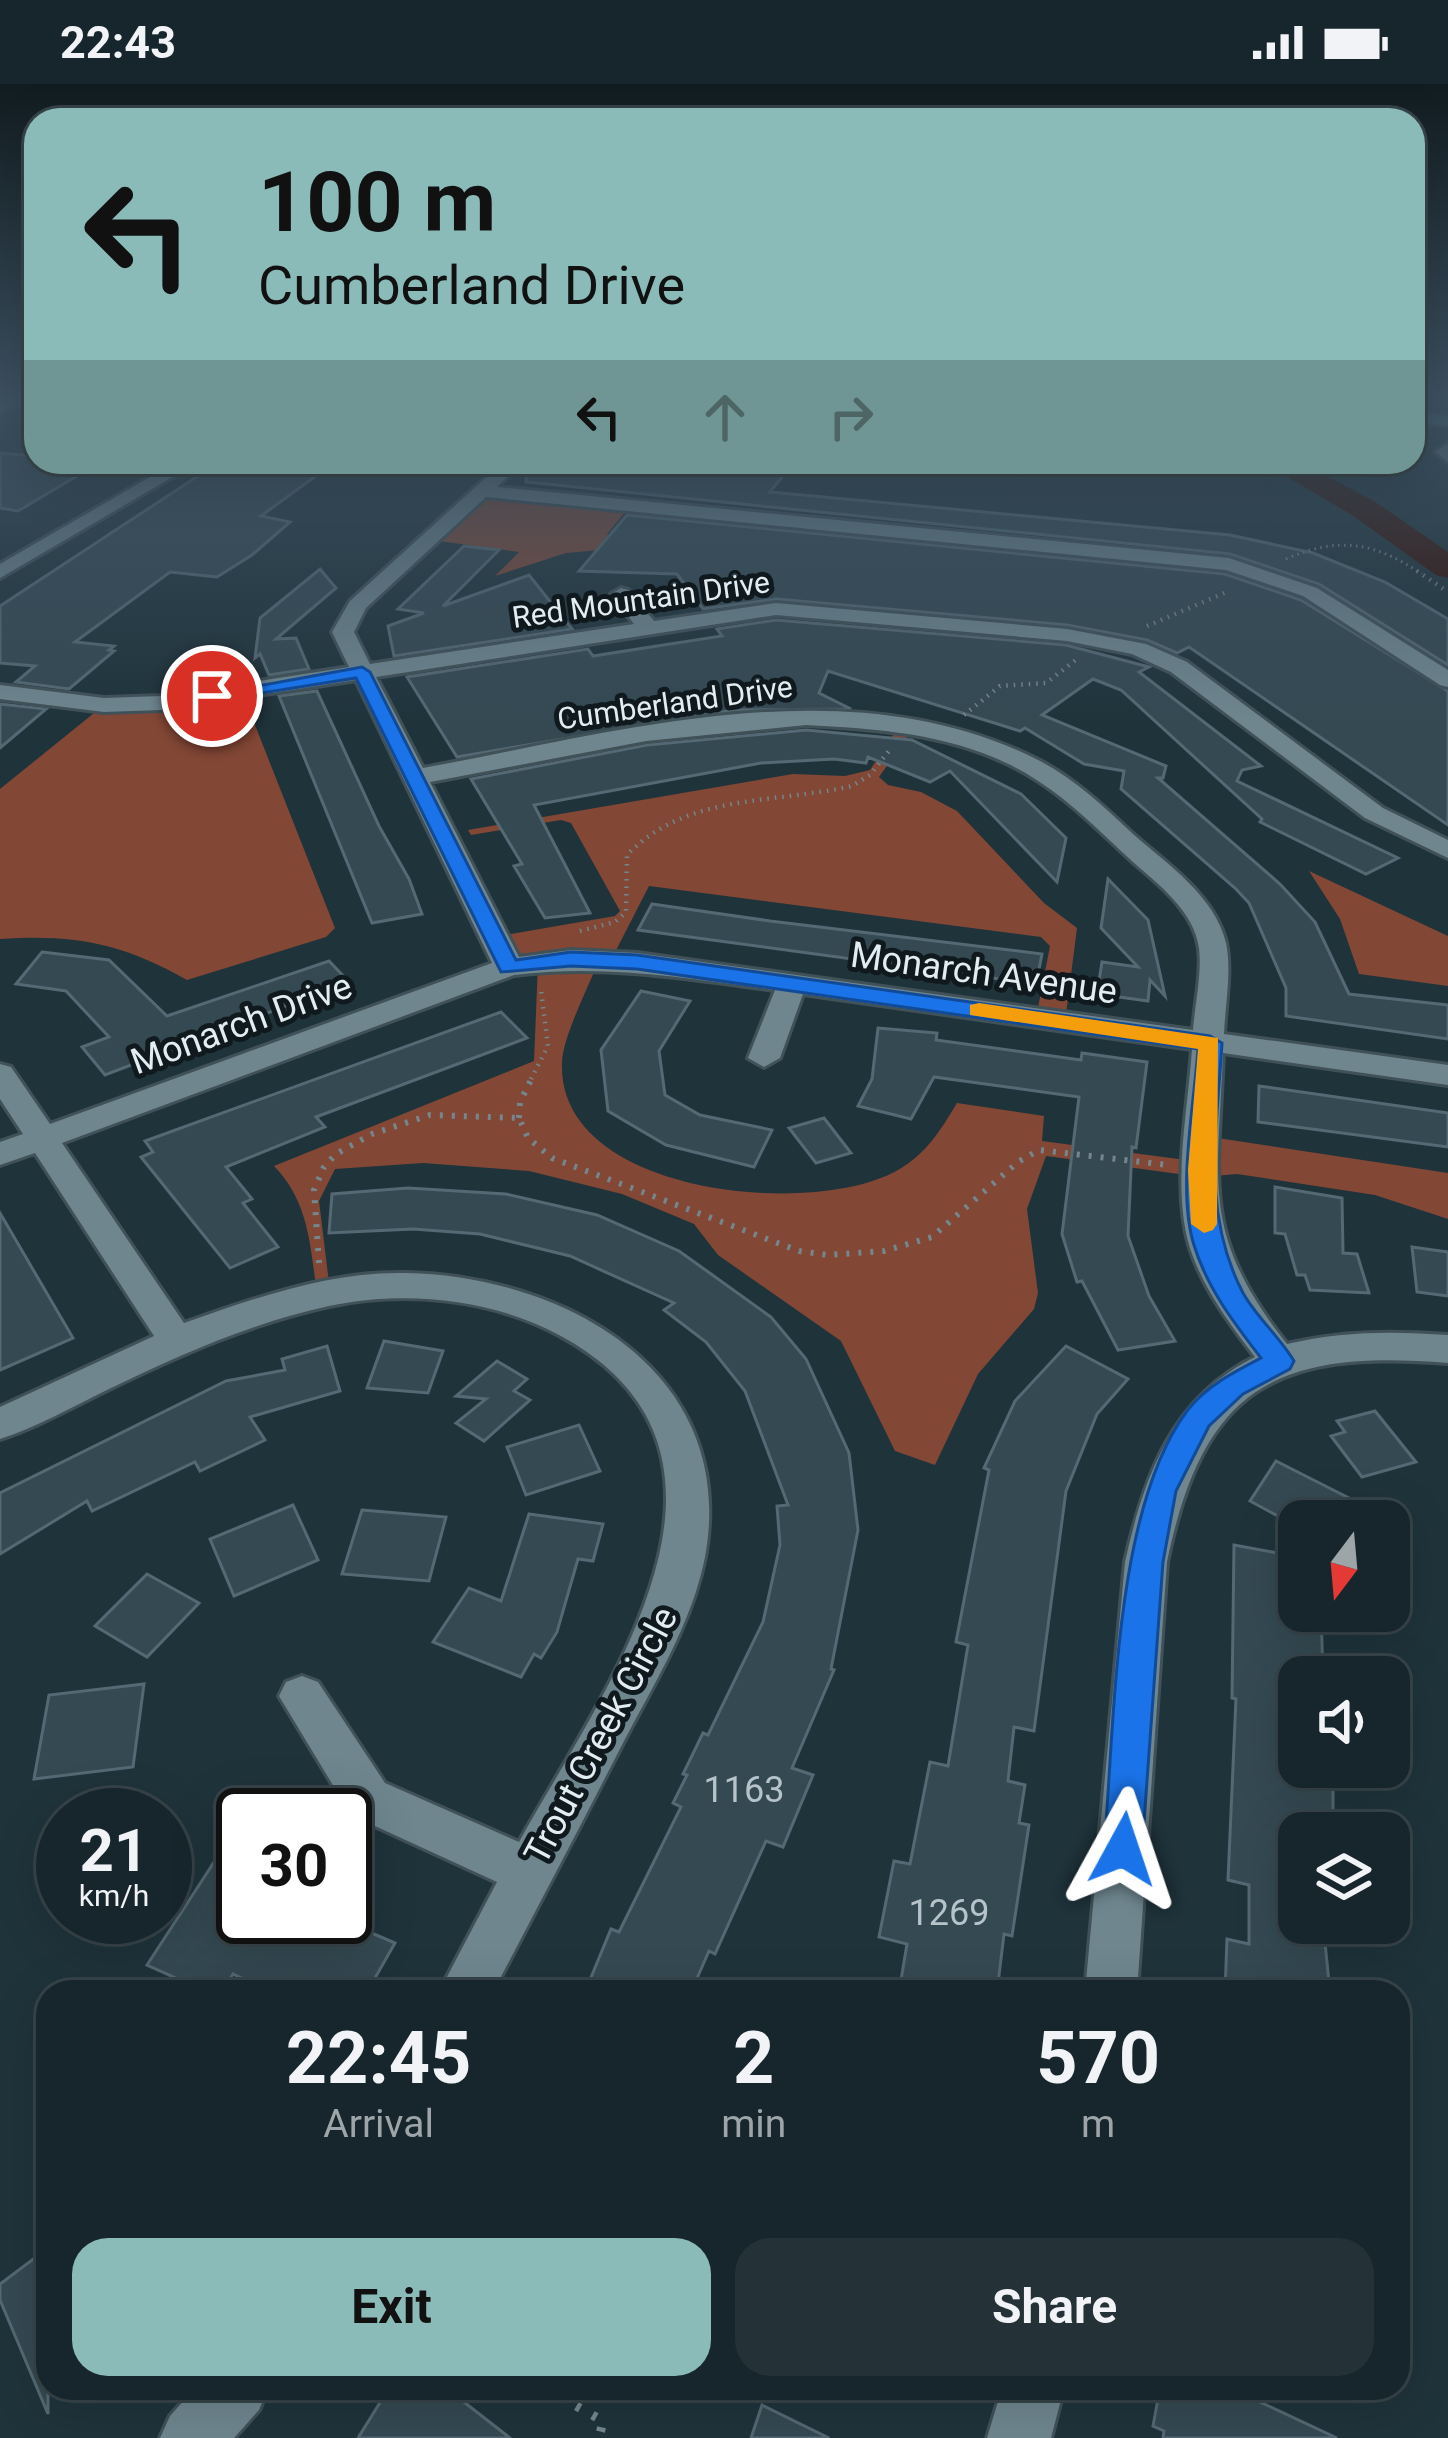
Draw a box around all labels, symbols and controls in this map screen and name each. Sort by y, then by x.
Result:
text: 22:43 [60,16,176,69]
text: 100 m [258,153,496,252]
icon: left [60,156,216,312]
text: Cumberland Drive [258,254,685,317]
icon: left [566,384,632,450]
icon: ahead [692,384,758,450]
icon: right [818,384,884,450]
street label: Red Mountain Drive [510,564,772,635]
pin [161,645,263,747]
icon: arrive [179,663,245,729]
street label: Cumberland Drive [555,669,795,736]
street label: Monarch Avenue [848,934,1120,1012]
street label: Monarch Drive [125,965,357,1083]
north arrow [1278,1500,1410,1632]
map controls [1278,1500,1410,1944]
street label: Trout Creek Circle [516,1600,686,1871]
button: sound [1278,1656,1410,1788]
house number: 1163 [704,1769,784,1811]
position arrow [1060,1786,1186,1912]
speed limit sign: 30 [216,1788,372,1944]
button: layers [1278,1812,1410,1944]
text: 21 [80,1815,148,1886]
text: km/h [79,1878,149,1913]
house number: 1269 [909,1892,989,1934]
text: 22:45 [286,2016,471,2101]
text: 2 [733,2016,774,2101]
text: 570 [1036,2016,1160,2101]
text: Arrival [323,2101,434,2147]
text: min [721,2101,786,2147]
text: m [1081,2101,1115,2147]
button: Exit [72,2238,711,2376]
button: Share [735,2238,1374,2376]

